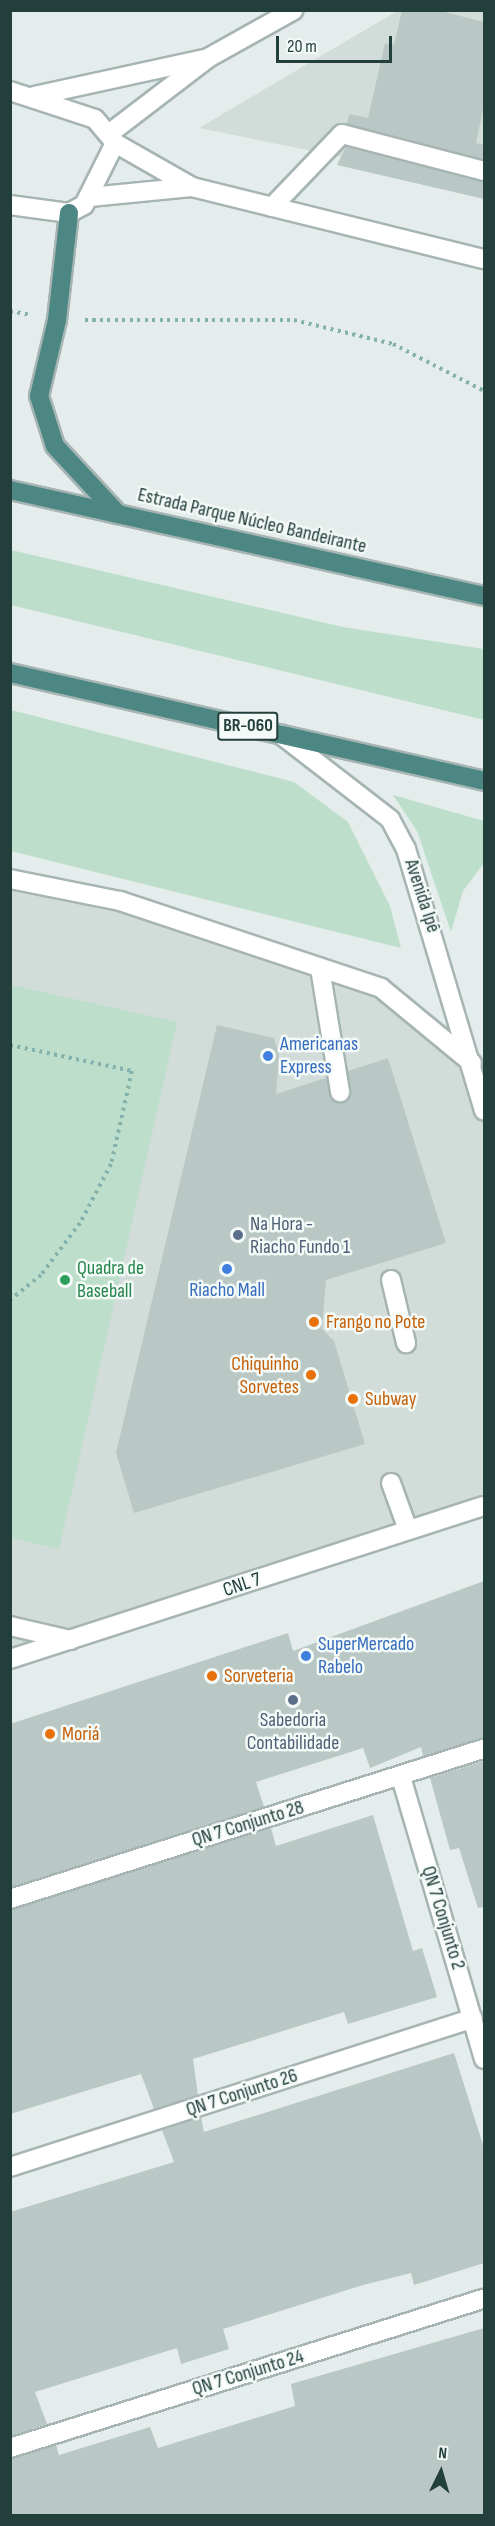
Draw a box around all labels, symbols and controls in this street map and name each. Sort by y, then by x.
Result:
scale bar [279,24,394,62]
text: 20 m [287,36,317,57]
street label: Estrada Parque Núcleo Bandeirante [135,483,369,559]
road number: BR-060 [216,711,280,741]
street label: Avenida Ipê [399,856,445,936]
place label: Americanas Express [280,1032,358,1079]
marker: Americanas Express [261,1049,275,1063]
place label: Na Hora - Riacho Fundo 1 [250,1212,350,1259]
marker: Na Hora - Riacho Fundo 1 [231,1228,245,1242]
place label: Quadra de Baseball [77,1256,144,1303]
marker: Riacho Mall [220,1262,234,1276]
marker: Quadra de Baseball [58,1273,72,1287]
place label: Riacho Mall [189,1278,265,1302]
place label: Frango no Pote [326,1310,425,1334]
marker: Frango no Pote [307,1315,321,1329]
place label: Chiquinho Sorvetes [231,1352,299,1399]
marker: Chiquinho Sorvetes [304,1368,318,1382]
place label: Subway [365,1387,416,1411]
marker: Subway [346,1392,360,1406]
street label: CNL 7 [220,1568,264,1602]
place label: SuperMercado Rabelo [318,1632,414,1679]
marker: SuperMercado Rabelo [299,1649,313,1663]
place label: Sorveteria [224,1664,293,1688]
marker: Sorveteria [205,1669,219,1683]
marker: Sabedoria Contabilidade [286,1693,300,1707]
place label: Sabedoria Contabilidade [247,1709,339,1756]
place label: Moriá [62,1722,99,1746]
marker: Moriá [43,1727,57,1741]
street label: QN 7 Conjunto 28 [189,1796,307,1852]
street label: QN 7 Conjunto 2 [416,1863,470,1973]
street label: QN 7 Conjunto 26 [183,2064,301,2122]
street label: QN 7 Conjunto 24 [189,2345,307,2401]
north arrow [411,2442,471,2502]
text: N [438,2444,448,2463]

